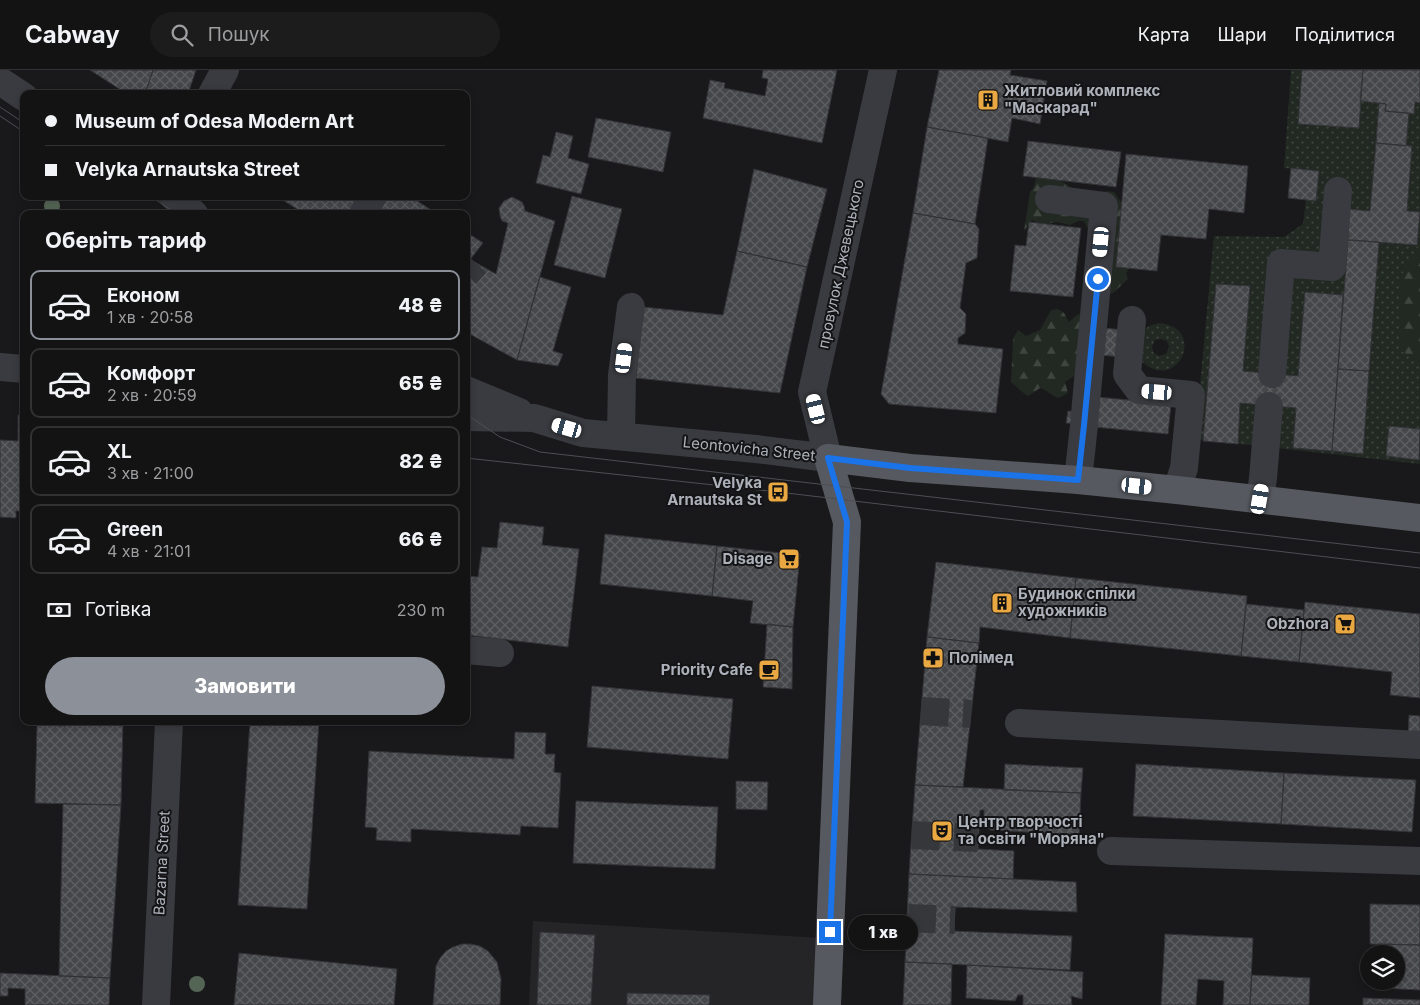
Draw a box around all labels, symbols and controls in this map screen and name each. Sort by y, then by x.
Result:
search box [150,12,500,57]
text: Cabway [25,20,120,49]
icon: search [168,21,196,49]
text: Пошук [208,23,270,46]
text: Карта [1138,24,1190,45]
text: Шари [1218,24,1267,45]
text: Поділитися [1295,24,1395,45]
place label: Житловий комплекс "Маскарад" [1004,81,1161,117]
building icon: Житловий комплекс "Маскарад" [976,88,1000,112]
text: Museum of Odesa Modern Art [75,110,354,133]
text: Velyka Arnautska Street [75,158,300,181]
street label: провулок Джевецького [813,177,868,350]
car [1092,226,1109,258]
text: Оберіть тариф [45,227,206,253]
route start [1087,268,1109,290]
icon: car [47,283,92,328]
text: Економ [107,284,180,307]
text: 48 ₴ [398,294,443,317]
text: 1 хв · 20:58 [107,307,193,327]
car [614,342,633,374]
icon: car [47,361,92,406]
text: Комфорт [107,362,195,385]
text: 65 ₴ [399,372,443,395]
car [1141,383,1172,401]
text: 2 хв · 20:59 [107,385,197,405]
car [805,393,826,425]
car [550,417,583,439]
street label: Leontovicha Street [682,432,816,465]
icon: car [47,439,92,484]
text: XL [107,440,132,463]
text: 82 ₴ [399,450,443,473]
text: 3 хв · 21:00 [107,463,194,483]
place label: Velyka Arnautska St [667,473,762,509]
car [1121,477,1152,495]
bus stop icon: Velyka Arnautska St [766,480,790,504]
car [1250,483,1269,515]
icon: car [47,517,92,562]
text: Green [107,518,163,541]
text: 66 ₴ [399,528,443,551]
text: 4 хв · 21:01 [107,541,191,561]
supermarket icon: Disage [777,547,801,571]
place label: Disage [723,549,773,568]
place label: Будинок спілки художників [1018,584,1136,620]
building icon: Будинок спілки художників [990,591,1014,615]
icon: cash [45,596,73,624]
text: Готівка [85,598,151,621]
text: 230 m [397,600,445,620]
supermarket icon: Obzhora [1333,612,1357,636]
place label: Obzhora [1267,614,1329,633]
pharmacy icon: Полімед [921,646,945,670]
place label: Полімед [949,648,1014,667]
button: Замовити [45,657,445,715]
cafe icon: Priority Cafe [757,658,781,682]
place label: Priority Cafe [661,660,753,679]
street label: Bazarna Street [149,810,174,916]
place label: Центр творчості та освіти "Моряна" [958,812,1105,848]
theatre icon: Центр творчості та освіти "Моряна" [930,819,954,843]
callout: 1 хв [848,914,918,950]
route end [819,921,841,943]
text: 1 хв [868,922,898,942]
map controls [1360,945,1405,990]
button: layers [1360,945,1405,990]

